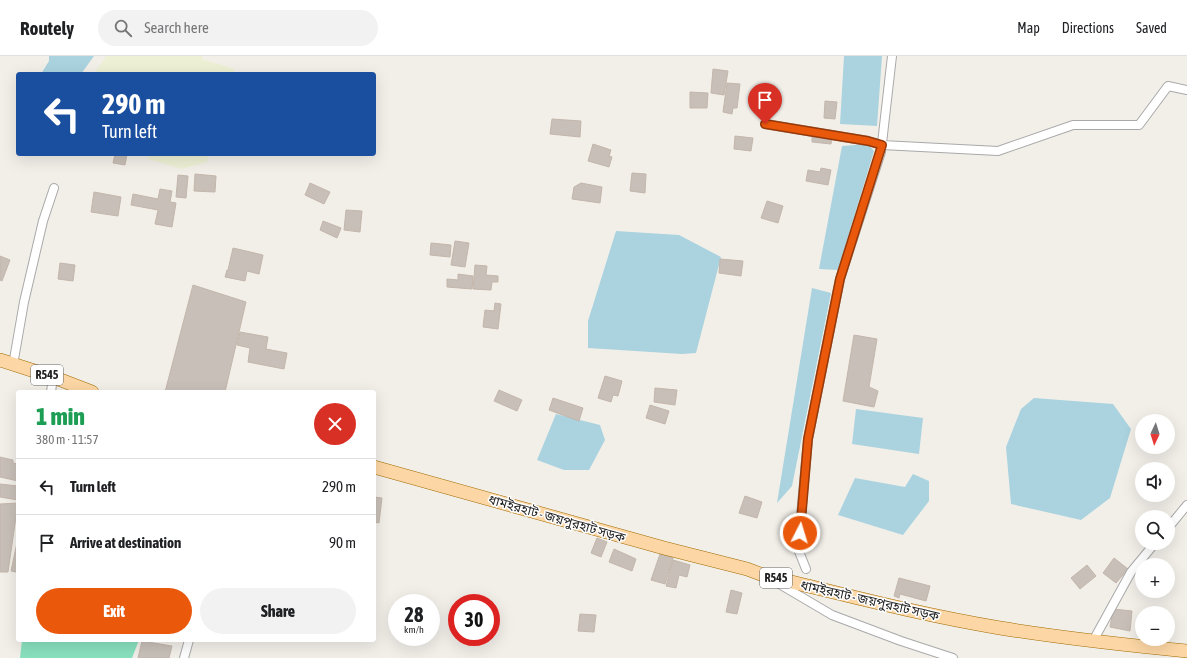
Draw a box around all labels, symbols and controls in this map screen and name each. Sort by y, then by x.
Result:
search box [98,10,378,46]
text: Routely [20,17,74,39]
icon: search [112,17,134,39]
text: Search here [144,19,209,36]
text: Map [1017,20,1040,36]
text: Directions [1062,20,1114,36]
text: Saved [1136,20,1167,36]
pin [748,83,782,124]
icon: left [36,88,88,140]
text: 290 m [102,88,165,120]
icon: arrive [754,89,776,111]
text: Turn left [102,121,157,142]
road number: R545 [31,365,63,385]
text: 1 min [36,403,85,430]
button: close [314,403,356,445]
north arrow [1135,414,1175,454]
map controls [1135,414,1175,646]
text: 380 m · 11:57 [36,432,99,447]
button: sound [1135,462,1175,502]
icon: left [36,476,58,498]
text: Turn left [70,478,116,495]
text: 290 m [322,478,356,495]
street label: ধামইরহাট - জয়পুরহাট সড়ক [486,492,628,546]
button: search [1135,510,1175,550]
position arrow [779,512,821,554]
icon: arrive [36,532,58,554]
text: Arrive at destination [70,534,181,551]
text: 90 m [329,534,356,551]
button: + [1135,558,1175,598]
road number: R545 [760,568,792,588]
street label: ধামইরহাট - জয়পুরহাট সড়ক [799,577,941,625]
button: Exit [36,588,192,634]
button: Share [200,588,356,634]
speed limit sign: 30 [448,594,500,646]
text: 28 [405,603,423,626]
button: − [1135,606,1175,646]
text: km/h [404,624,424,635]

